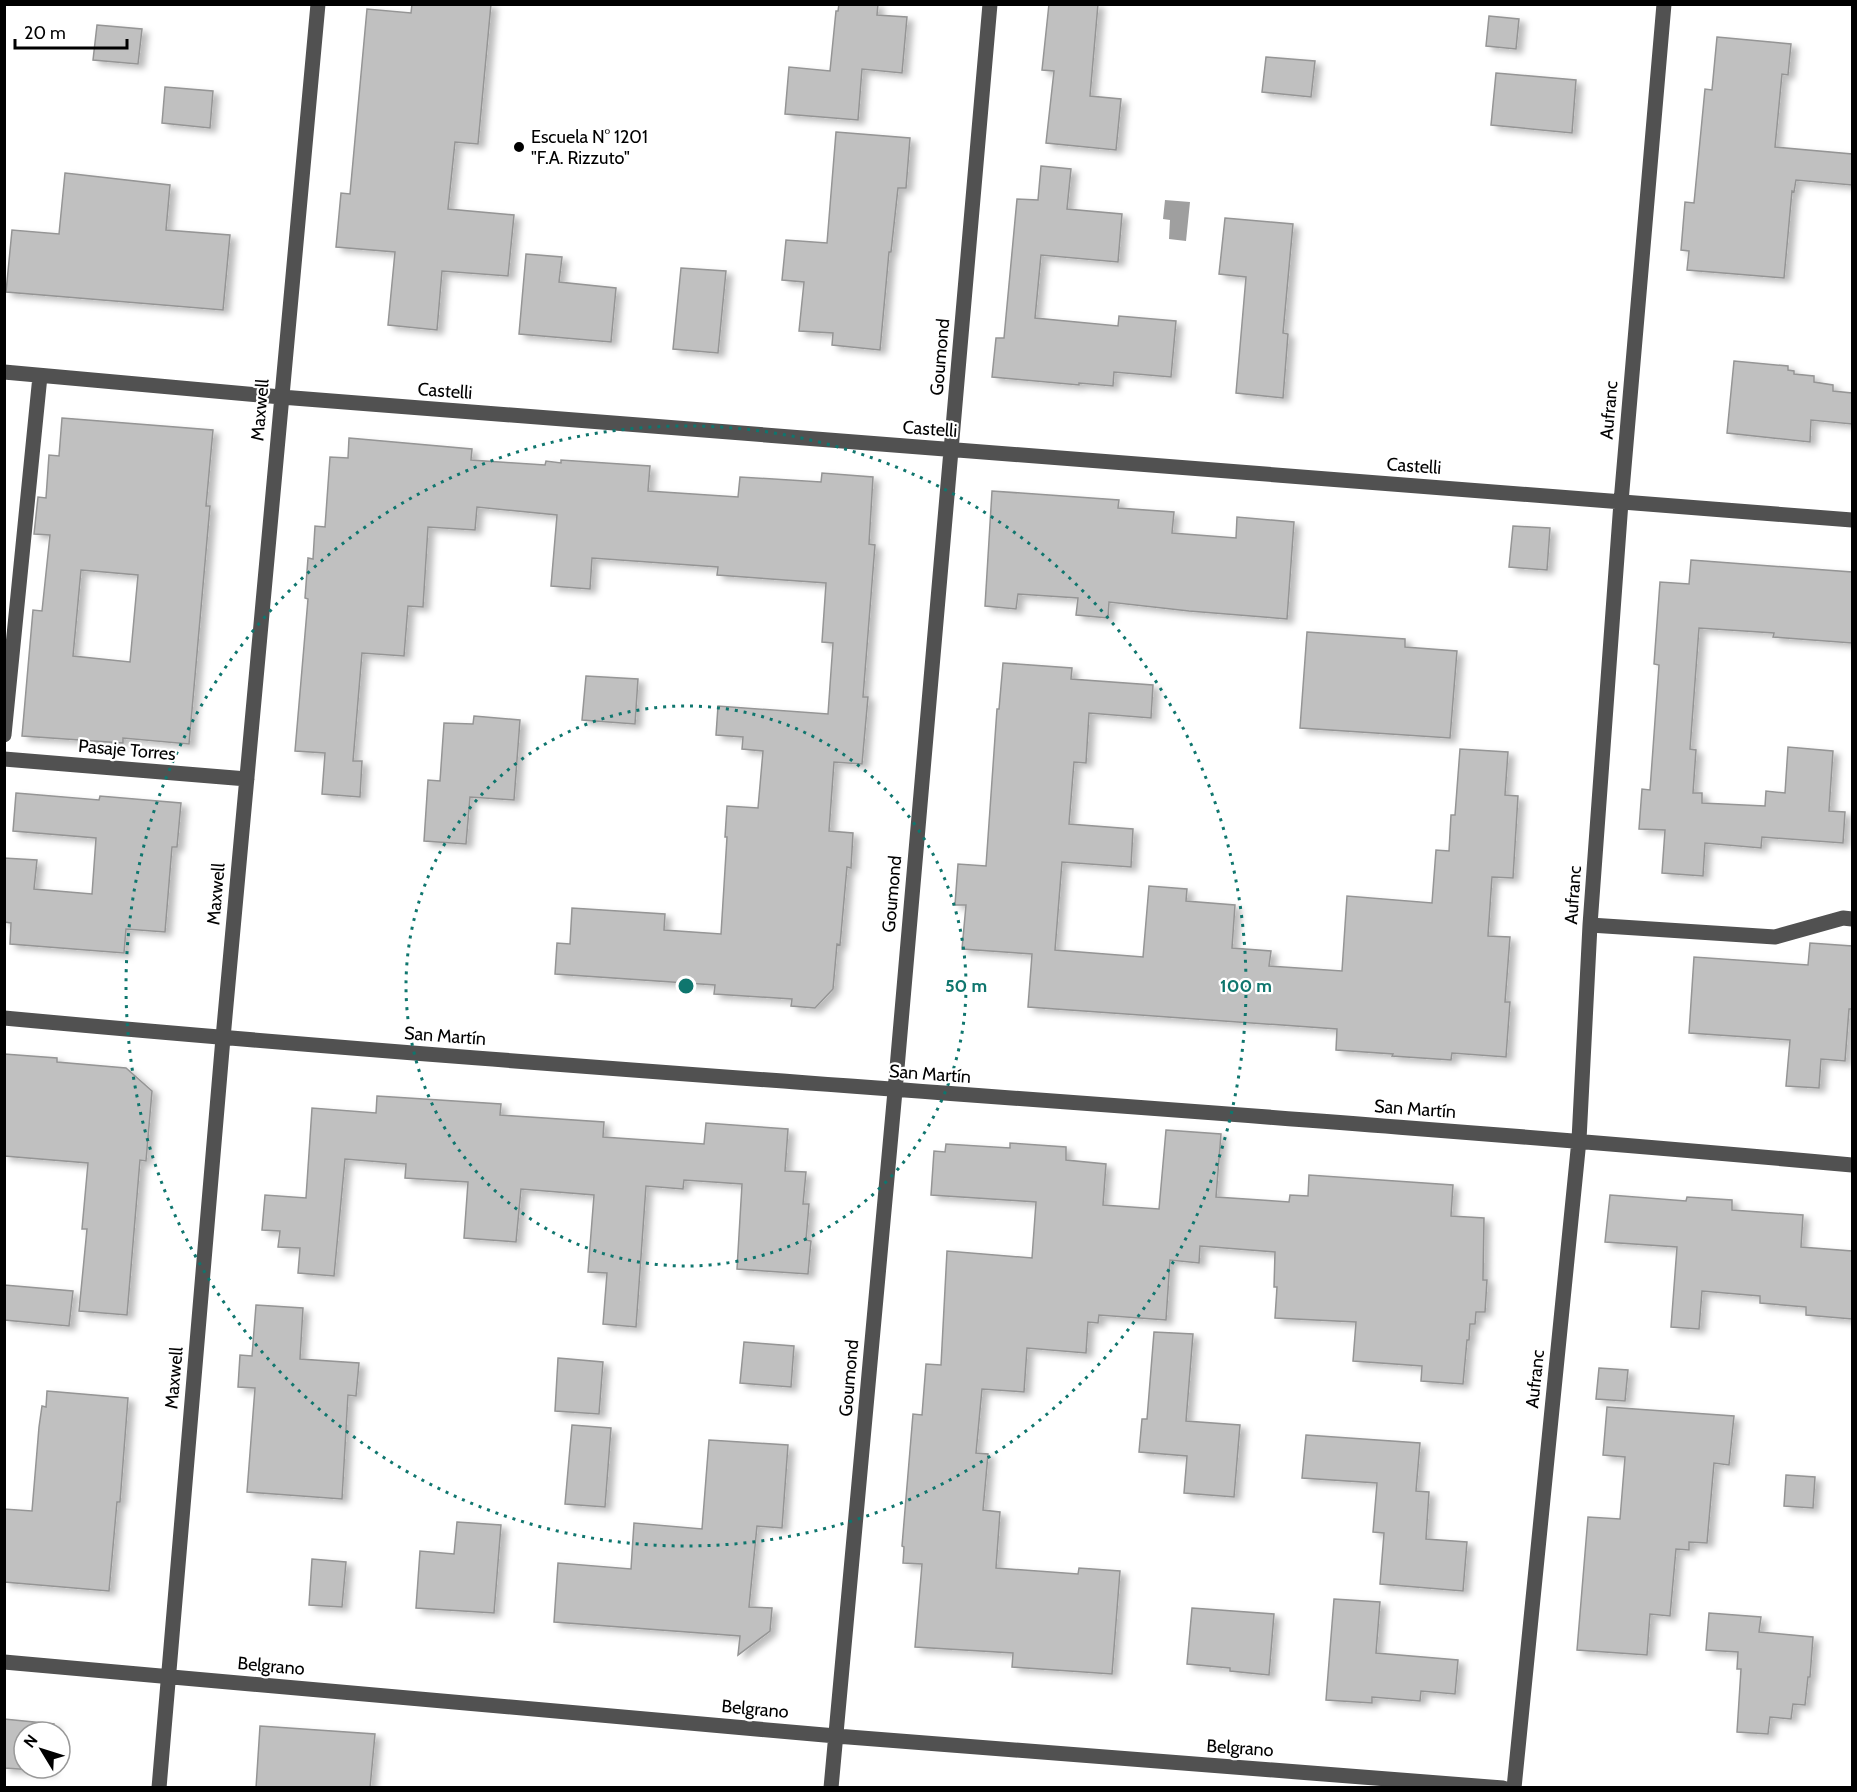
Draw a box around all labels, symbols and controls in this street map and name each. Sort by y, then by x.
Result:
scale bar [15,12,128,50]
text: 20 m [24,22,66,44]
place label: Escuela N° 1201 "F.A. Rizzuto" [531,126,648,169]
marker: Escuela N° 1201 "F.A. Rizzuto" [512,140,526,154]
street label: Goumond [926,318,954,396]
street label: Maxwell [246,377,274,442]
street label: Castelli [417,378,473,404]
street label: Aufranc [1595,380,1623,440]
street label: Castelli [902,416,958,442]
street label: Castelli [1386,453,1442,479]
street label: Pasaje Torres [77,735,177,765]
street label: Goumond [878,855,906,933]
street label: Maxwell [202,861,230,926]
street label: Aufranc [1560,865,1586,925]
text: 50 m [945,975,987,997]
text: 100 m [1220,975,1272,997]
centre of rings [676,976,696,996]
street label: San Martín [403,1022,487,1050]
street label: San Martín [888,1060,972,1088]
street label: San Martín [1373,1095,1457,1123]
street label: Goumond [835,1339,863,1417]
street label: Maxwell [160,1345,188,1410]
street label: Aufranc [1521,1349,1549,1409]
street label: Belgrano [236,1652,306,1680]
street label: Belgrano [720,1695,790,1723]
north arrow [12,1720,72,1780]
text: N [20,1731,42,1751]
street label: Belgrano [1206,1735,1274,1761]

